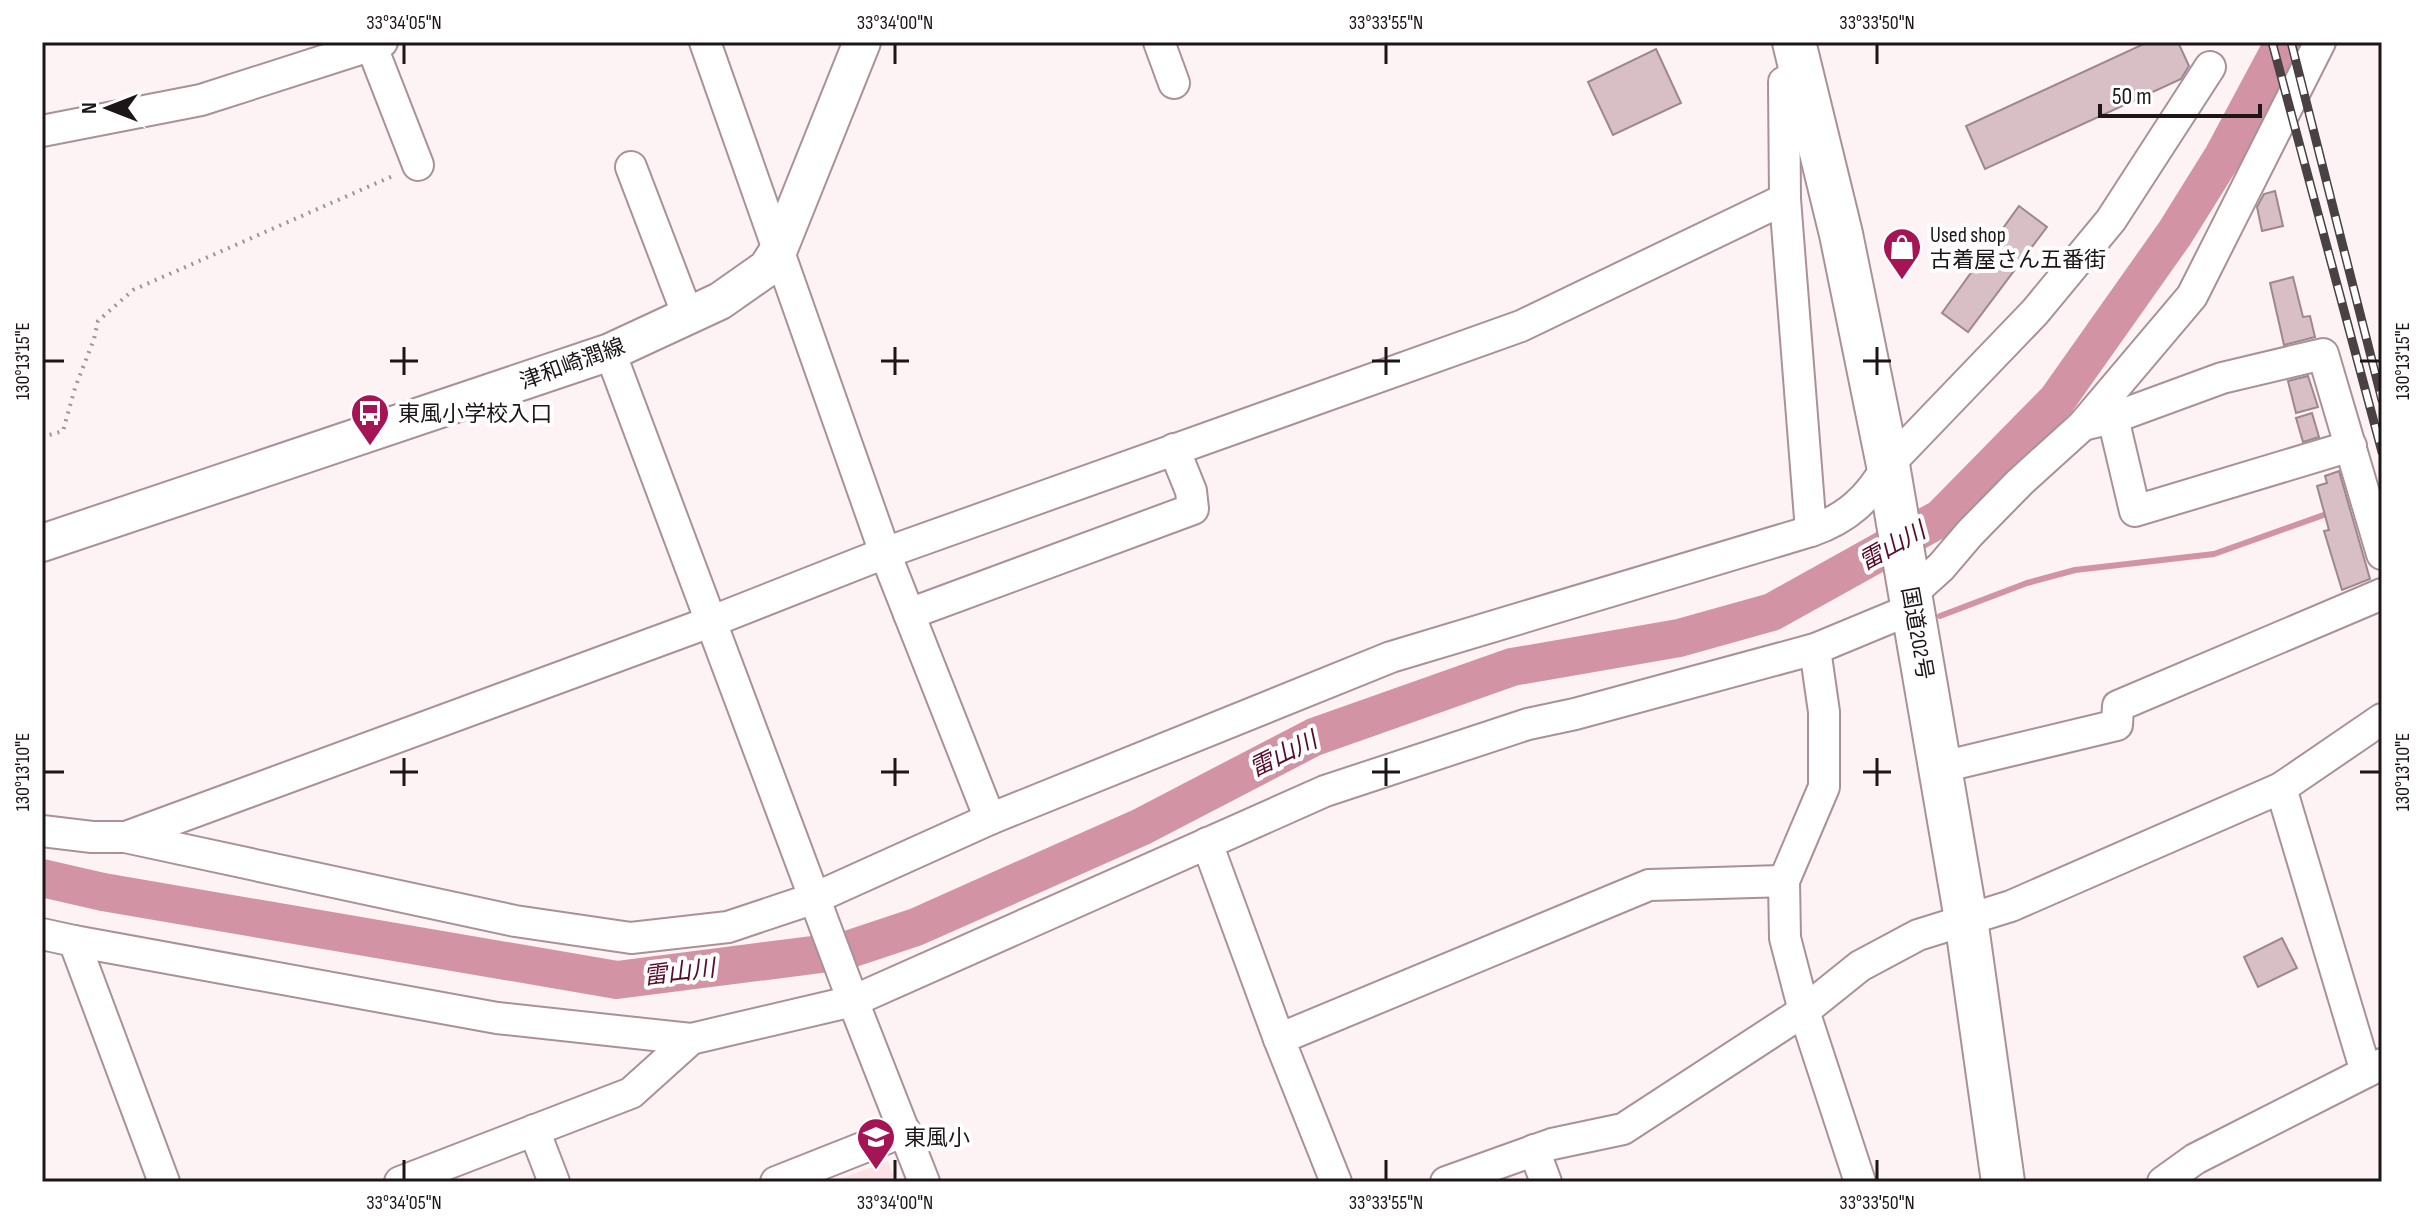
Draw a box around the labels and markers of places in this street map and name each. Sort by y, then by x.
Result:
place label: Used shop 古着屋さん五番街 [1930,222,2106,274]
shop icon: Used shop 古着屋さん五番街 [1881,226,1923,281]
bus stop icon: 東風小学校入口 [349,392,391,447]
place label: 東風小学校入口 [398,401,552,428]
school or university icon: 東風小 [855,1116,897,1171]
place label: 東風小 [904,1125,970,1152]

